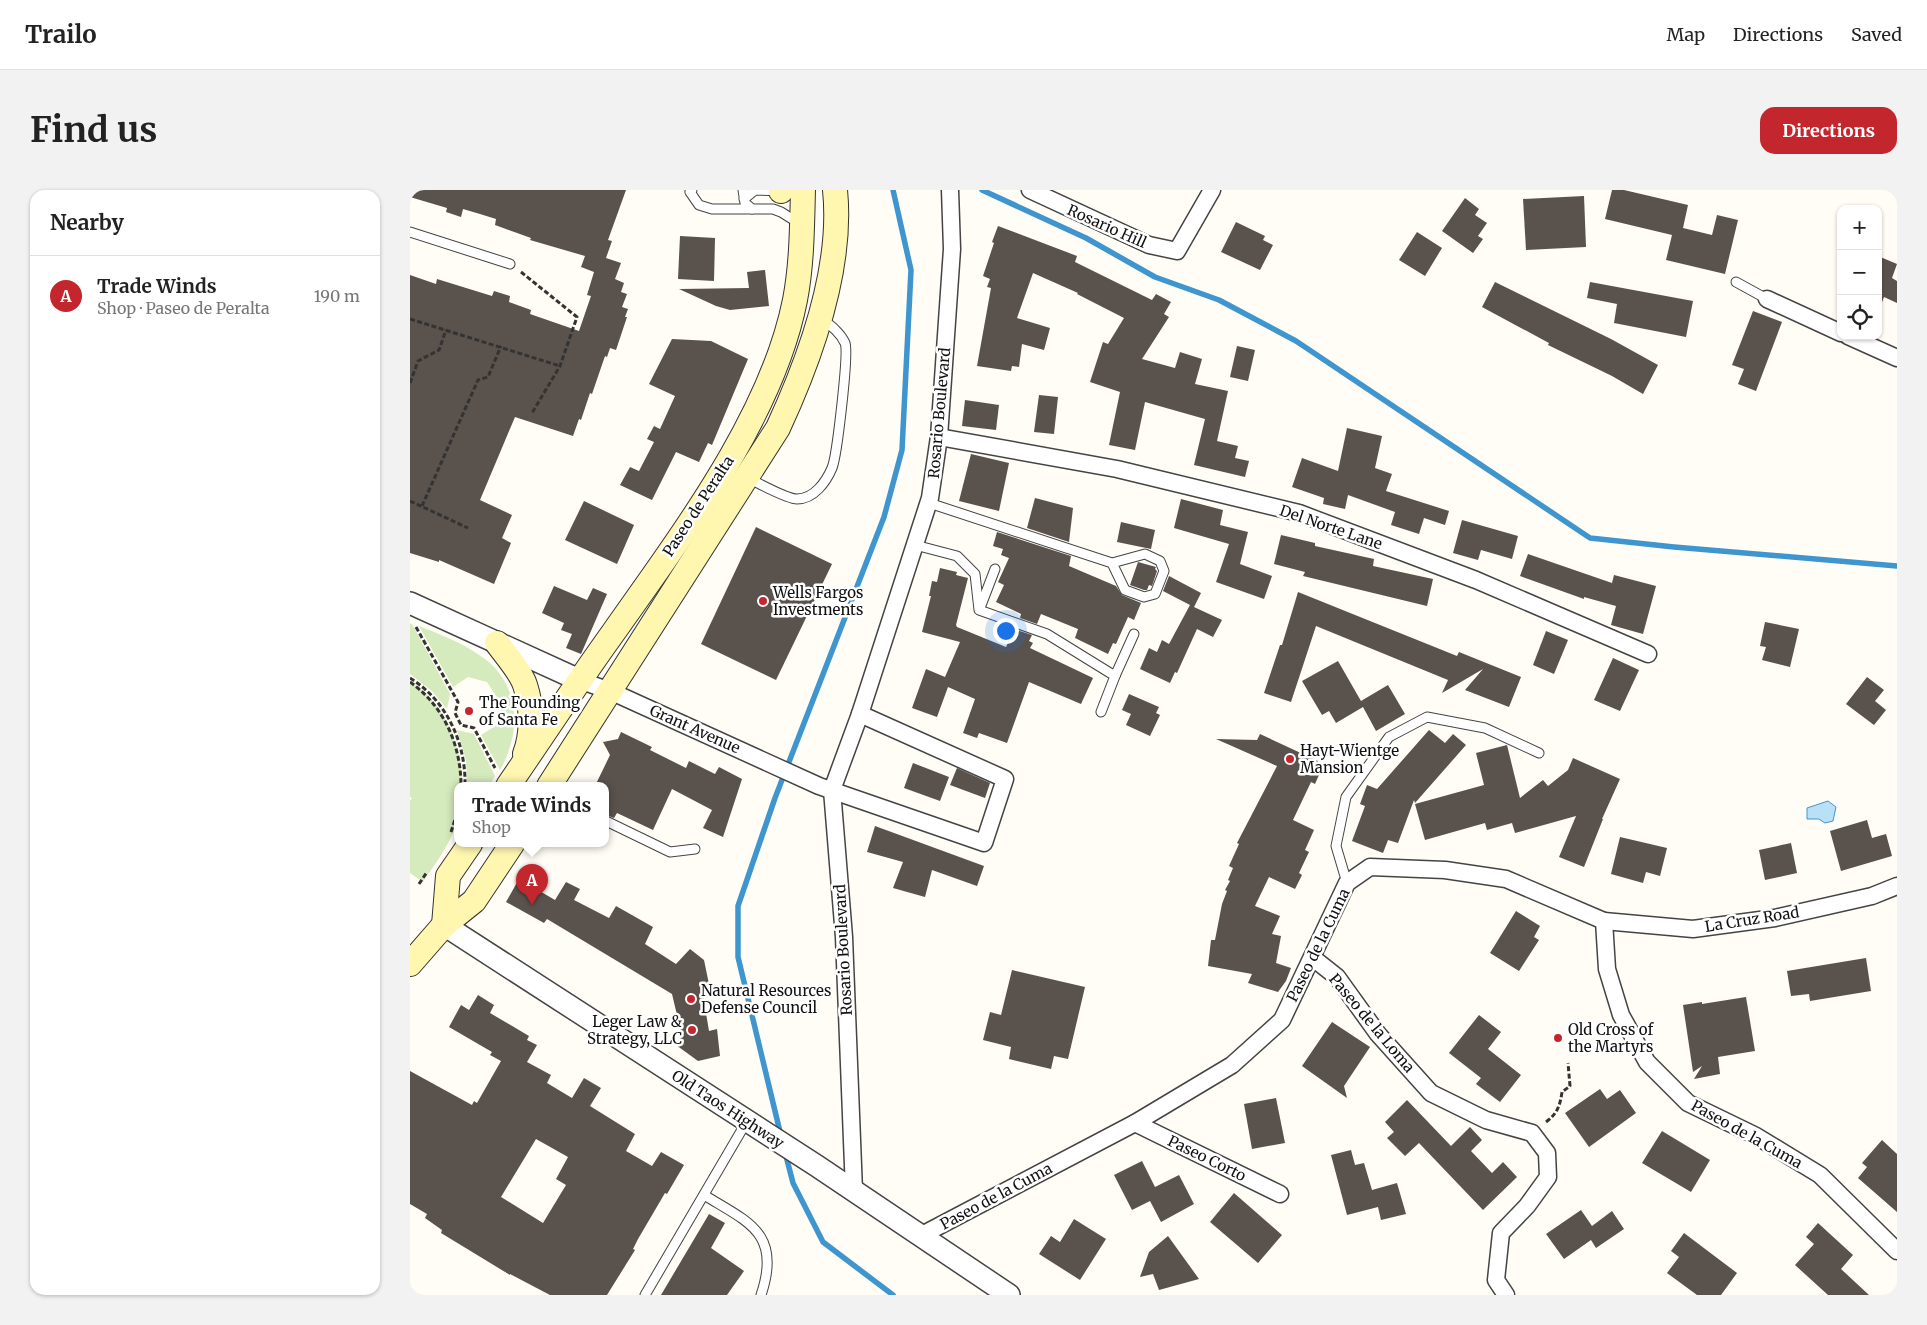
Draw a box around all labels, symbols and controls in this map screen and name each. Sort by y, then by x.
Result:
text: Trailo [25,19,97,50]
text: Map [1667,23,1705,46]
text: Directions [1733,23,1823,46]
text: Saved [1851,23,1902,46]
button: Directions [1760,107,1897,154]
text: Find us [30,108,157,152]
street label: Rosario Hill [1064,200,1150,252]
map controls [1837,205,1882,340]
button: + [1837,205,1882,250]
text: Nearby [50,209,124,236]
button: − [1837,250,1882,295]
text: Trade Winds [97,274,217,298]
text: A [60,286,72,306]
text: 190 m [314,286,360,306]
button: locate [1837,295,1882,340]
text: Shop · Paseo de Peralta [97,298,270,318]
street label: Rosario Boulevard [924,347,954,479]
street label: Paseo de Peralta [658,452,738,560]
street label: Del Norte Lane [1277,501,1385,553]
place label: Wells Fargos Investments [772,583,863,619]
marker: Wells Fargos Investments [757,595,769,607]
your location [993,618,1019,644]
place label: The Founding of Santa Fe [479,693,580,729]
street label: Grant Avenue [647,701,743,757]
marker: The Founding of Santa Fe [463,705,475,717]
place label: Hayt-Wientge Mansion [1300,741,1399,777]
marker: Hayt-Wientge Mansion [1284,753,1296,765]
popup [454,782,609,847]
text: Trade Winds [472,793,591,817]
text: Shop [472,817,511,837]
pin: A [516,864,548,905]
street label: Rosario Boulevard [830,884,856,1016]
street label: Paseo de la Cuma [1282,885,1354,1005]
street label: La Cruz Road [1703,902,1801,936]
street label: Paseo de la Loma [1325,970,1419,1076]
place label: Natural Resources Defense Council [701,981,831,1017]
marker: Natural Resources Defense Council [685,993,697,1005]
place label: Leger Law & Strategy, LLC [587,1012,683,1048]
place label: Old Cross of the Martyrs [1568,1020,1655,1056]
marker: Leger Law & Strategy, LLC [686,1024,698,1036]
marker: Old Cross of the Martyrs [1552,1032,1564,1044]
street label: Old Taos Highway [668,1066,788,1153]
street label: Paseo de la Cuma [1688,1096,1806,1172]
street label: Paseo Corto [1165,1131,1249,1185]
street label: Paseo de la Cuma [937,1159,1055,1233]

